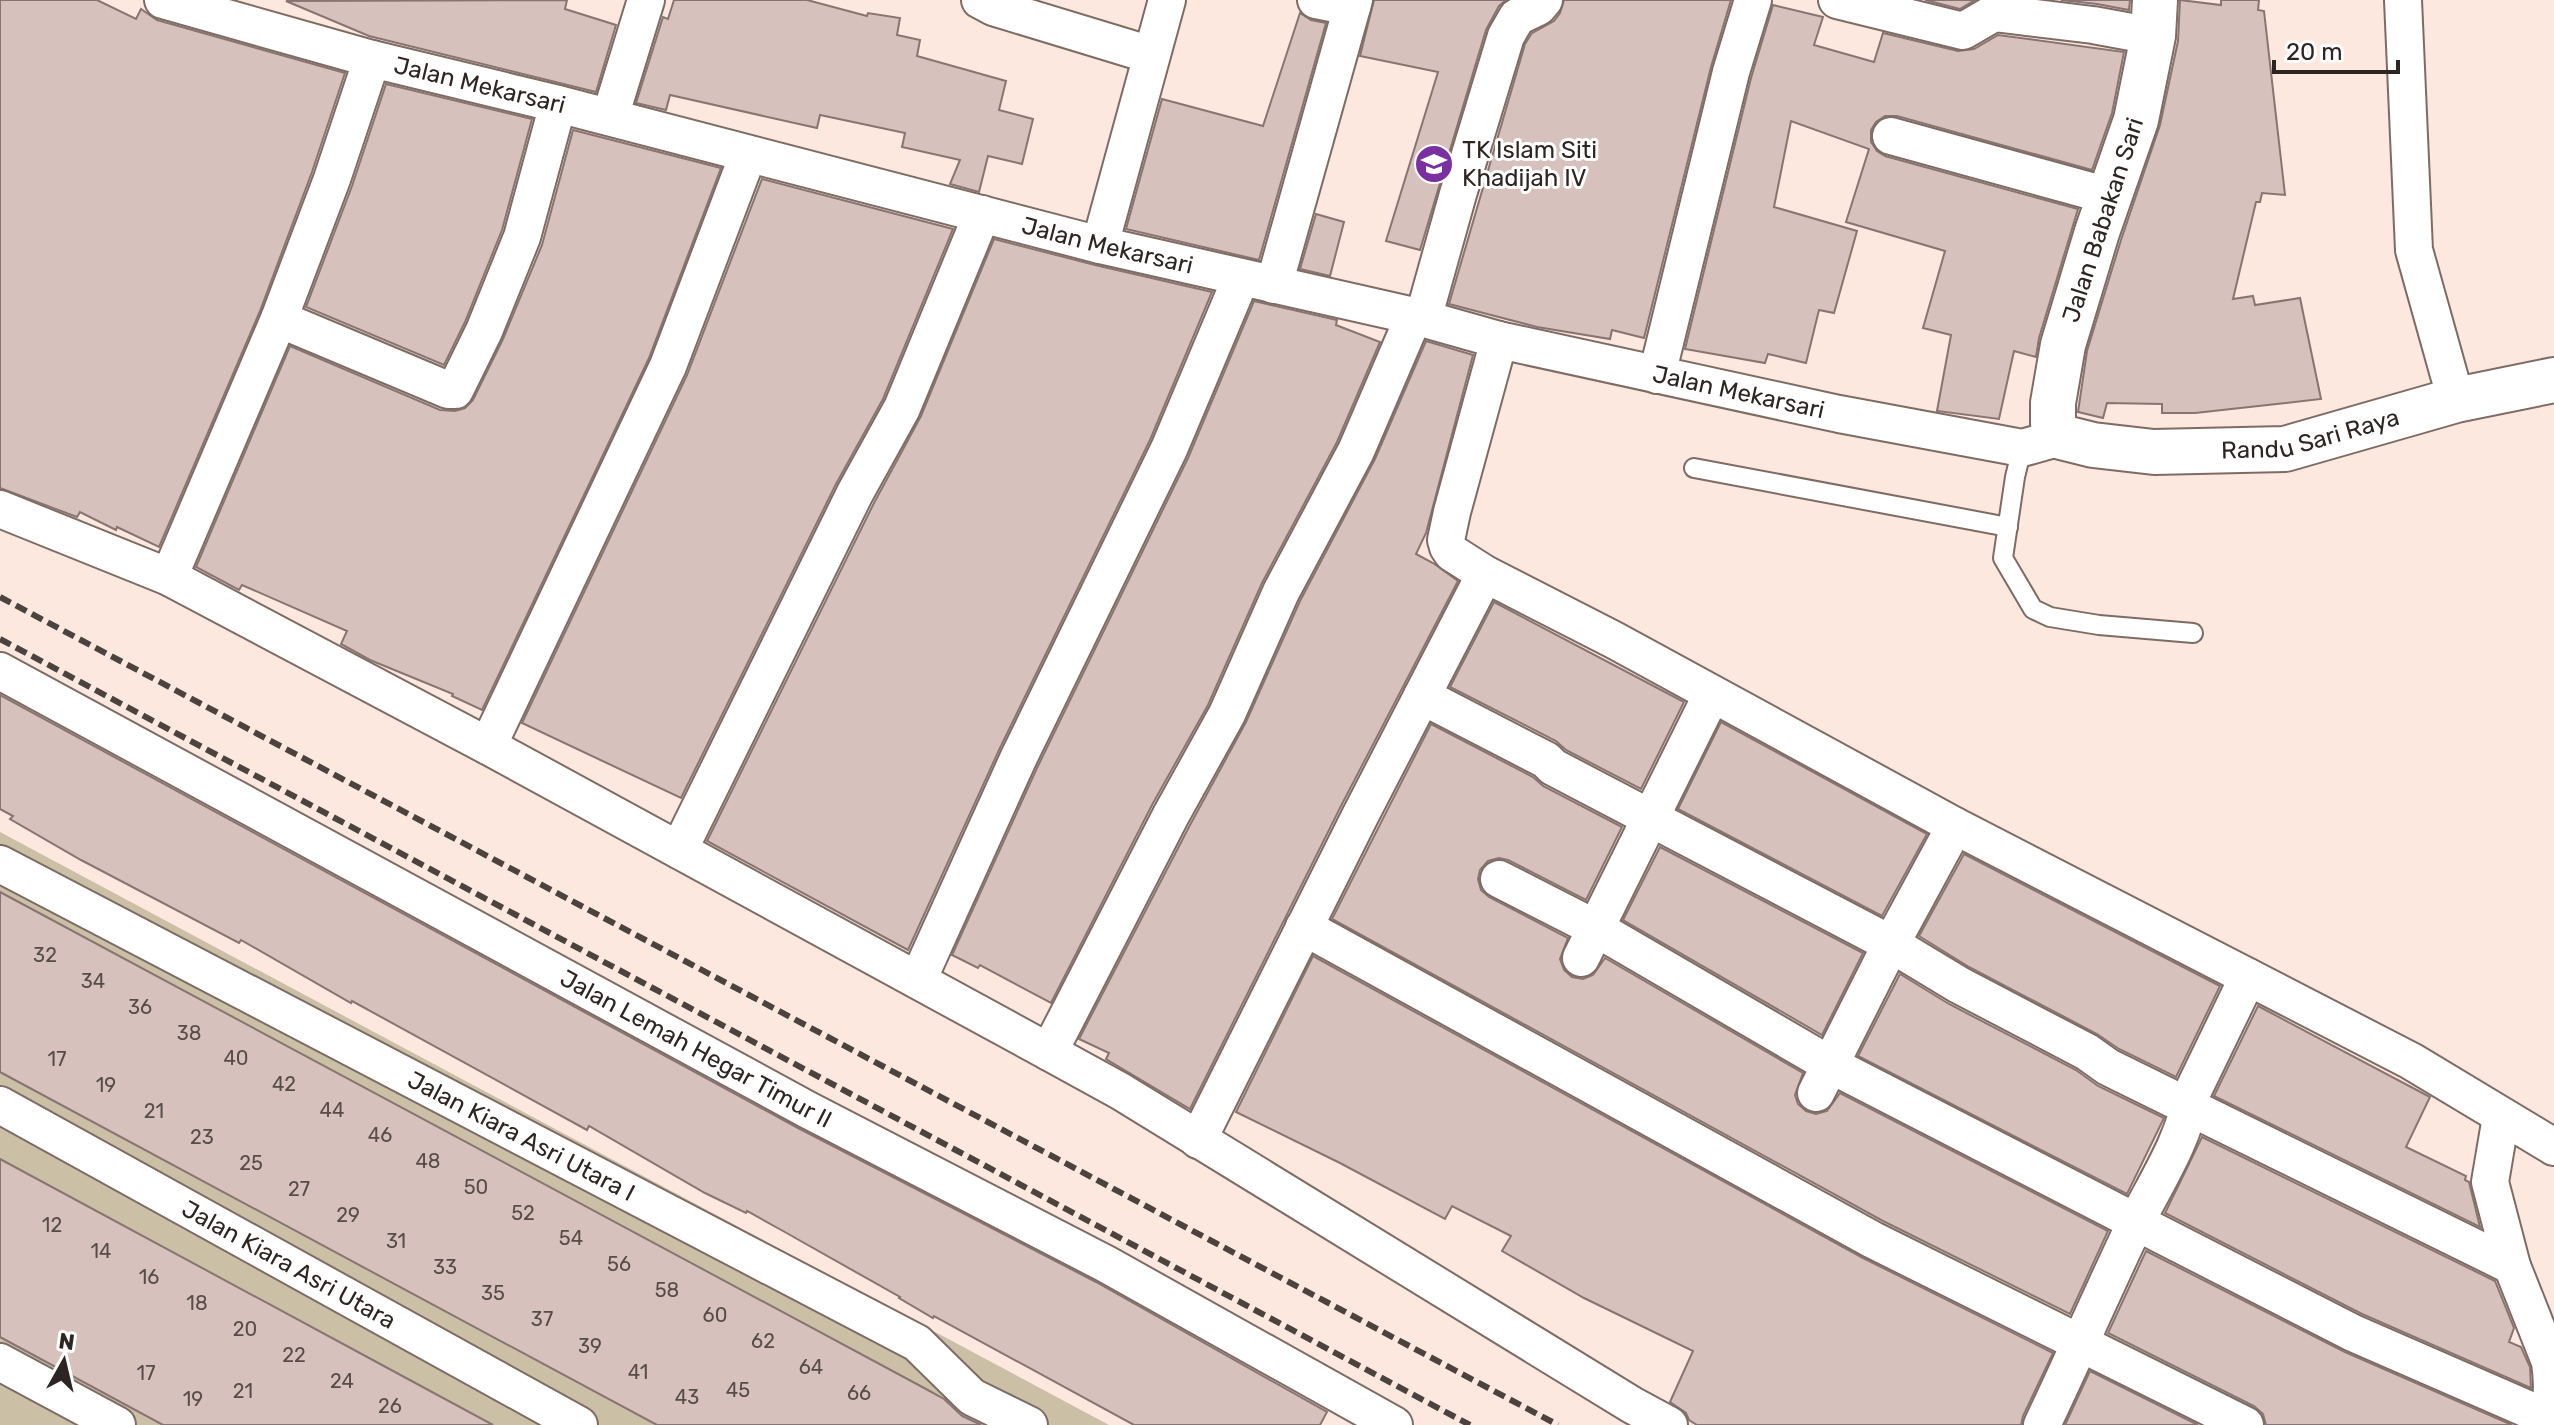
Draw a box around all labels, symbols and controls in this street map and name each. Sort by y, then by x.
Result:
scale bar [2274,24,2398,74]
text: 20 m [2286,38,2343,66]
street label: Jalan Mekarsari [391,51,568,119]
street label: Jalan Babakan Sari [2057,114,2149,326]
place label: TK Islam Siti Khadijah IV [1462,136,1597,192]
school or university icon: TK Islam Siti Khadijah IV [1413,143,1455,185]
street label: Jalan Mekarsari [1019,211,1196,280]
street label: Jalan Mekarsari [1650,360,1827,424]
street label: Randu Sari Raya [2221,403,2402,464]
house number: 32 [33,943,57,967]
street label: Jalan Lemah Hegar Timur II [555,964,837,1134]
house number: 34 [81,969,105,993]
house number: 36 [128,995,152,1019]
house number: 38 [177,1021,201,1045]
house number: 40 [223,1046,249,1070]
house number: 17 [48,1047,66,1071]
street label: Jalan Kiara Asri Utara I [403,1065,639,1207]
house number: 42 [272,1072,296,1096]
house number: 19 [96,1073,116,1097]
house number: 44 [320,1098,344,1122]
house number: 21 [144,1099,164,1123]
house number: 46 [368,1123,392,1147]
house number: 23 [190,1125,214,1149]
house number: 48 [415,1149,441,1173]
house number: 25 [239,1151,263,1175]
house number: 50 [464,1175,488,1199]
house number: 27 [288,1177,310,1201]
street label: Jalan Kiara Asri Utara [177,1194,400,1335]
house number: 52 [511,1201,535,1225]
house number: 29 [336,1203,360,1227]
house number: 12 [42,1213,62,1237]
house number: 54 [559,1226,583,1250]
house number: 31 [386,1229,406,1253]
house number: 14 [91,1239,111,1263]
house number: 56 [607,1252,631,1276]
house number: 33 [433,1255,457,1279]
house number: 16 [139,1265,159,1289]
house number: 58 [655,1278,679,1302]
house number: 35 [481,1281,505,1305]
house number: 18 [186,1291,208,1315]
house number: 60 [703,1303,727,1327]
house number: 37 [531,1307,553,1331]
house number: 20 [233,1317,257,1341]
north arrow [24,1321,104,1401]
text: N [57,1327,76,1356]
house number: 62 [751,1329,775,1353]
house number: 39 [578,1334,602,1358]
house number: 22 [282,1343,306,1367]
house number: 64 [799,1355,823,1379]
house number: 41 [628,1360,648,1384]
house number: 17 [137,1361,155,1385]
house number: 24 [330,1369,354,1393]
house number: 45 [726,1378,750,1402]
house number: 21 [233,1379,253,1403]
house number: 66 [847,1381,871,1405]
house number: 43 [675,1385,699,1409]
house number: 19 [183,1387,203,1411]
house number: 26 [378,1394,402,1418]

